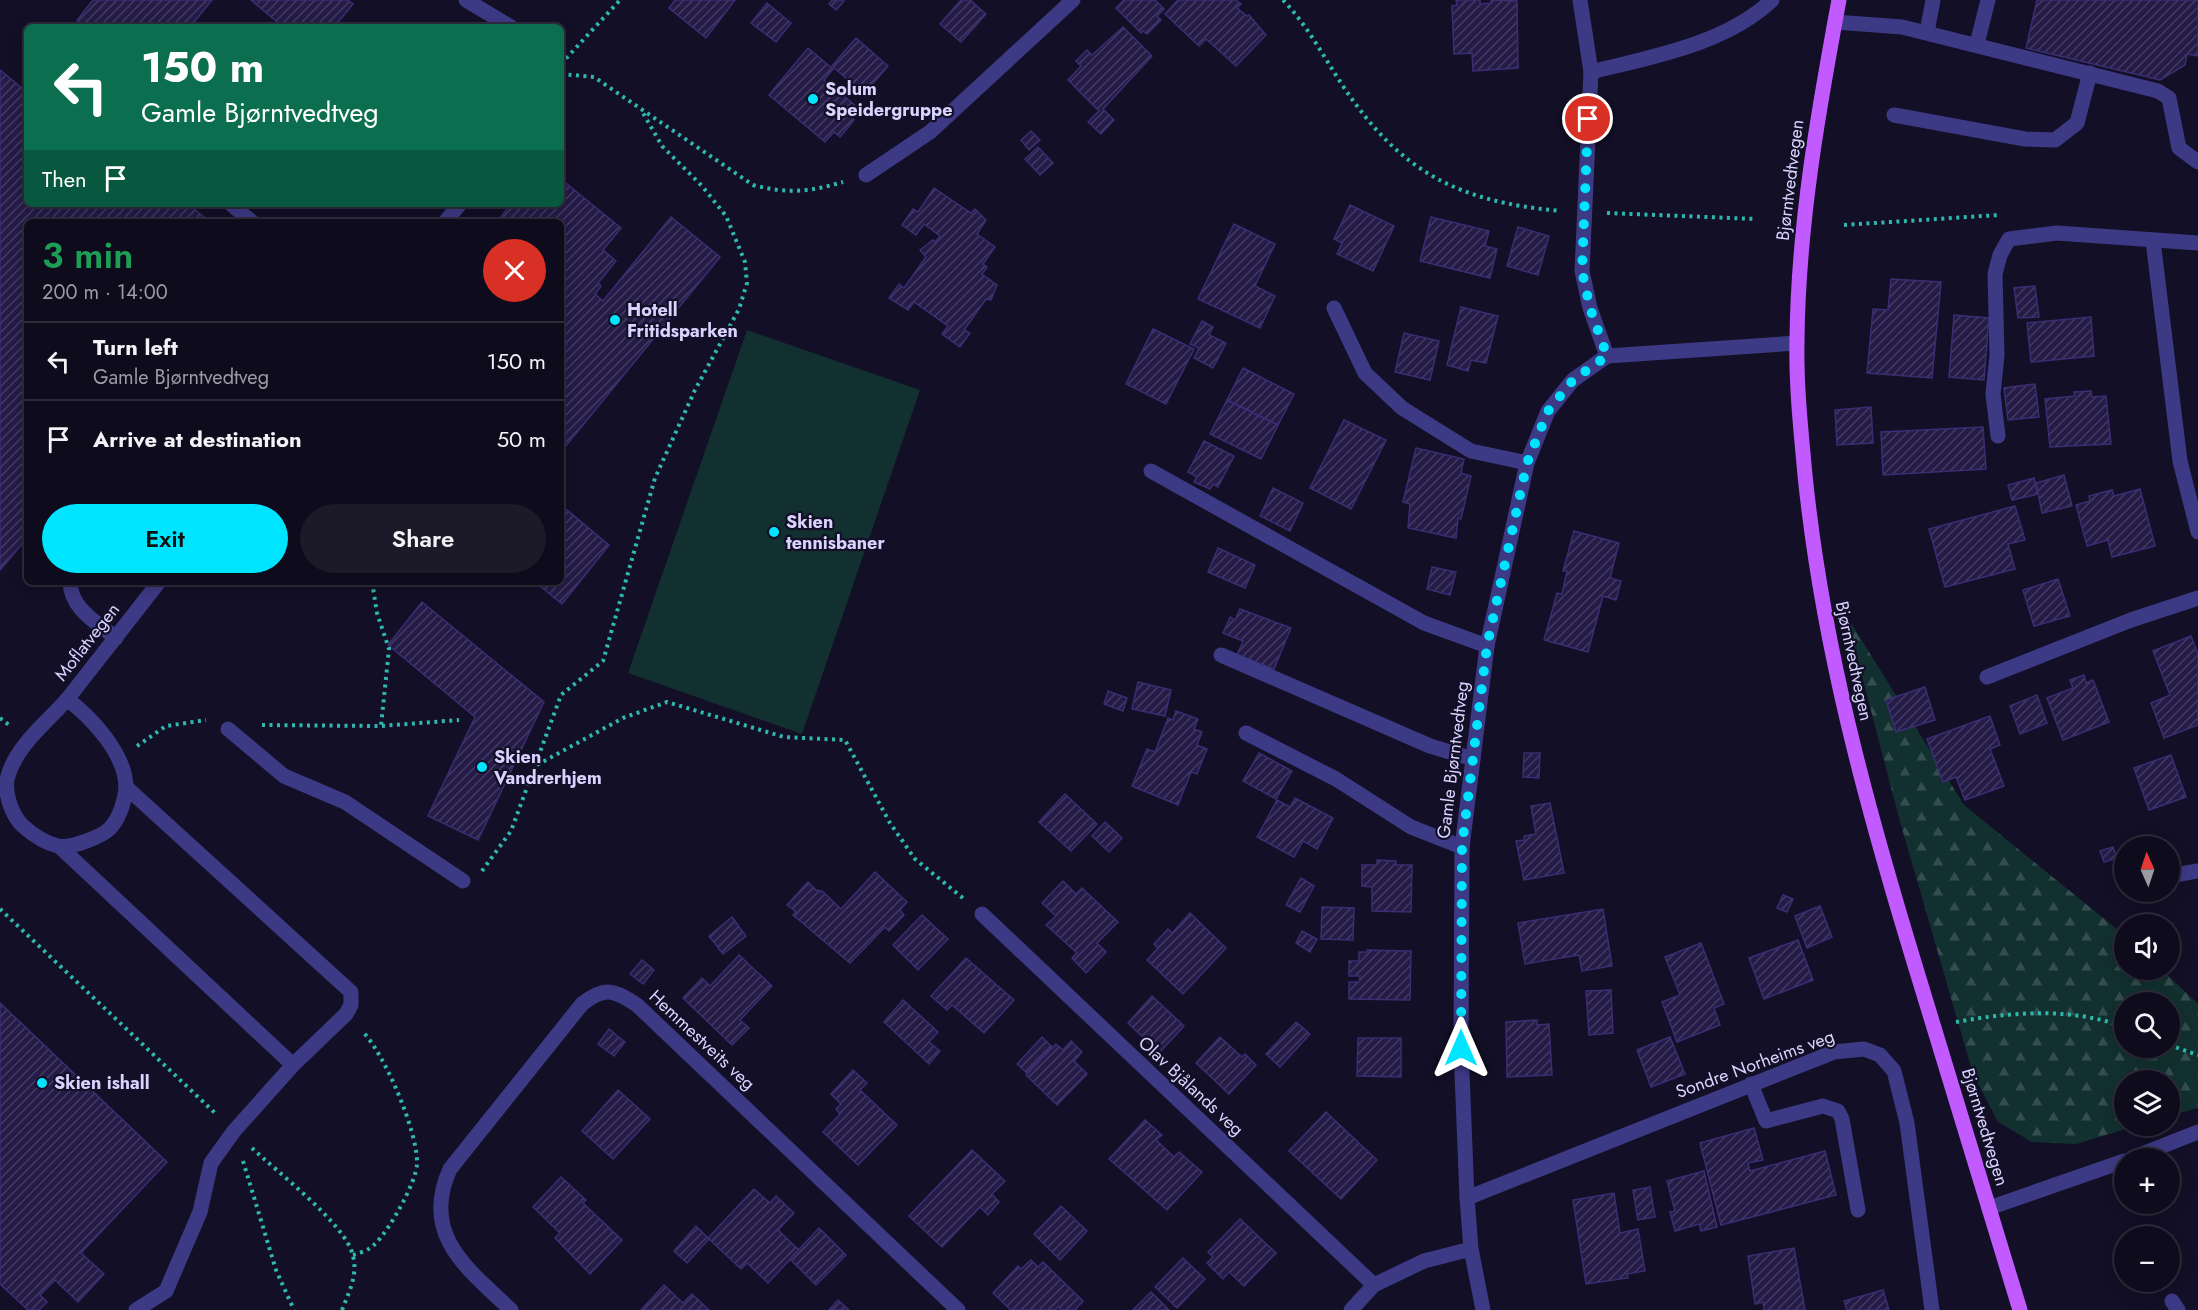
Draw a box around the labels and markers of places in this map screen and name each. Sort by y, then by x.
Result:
place label: Solum Speidergruppe [825,76,952,123]
marker: Solum Speidergruppe [806,92,820,106]
pin [1562,93,1613,144]
place label: Hotell Fritidsparken [627,297,738,344]
marker: Hotell Fritidsparken [608,313,622,327]
place label: Skien tennisbaner [786,509,885,556]
marker: Skien tennisbaner [767,525,781,539]
place label: Skien Vandrerhjem [493,744,602,791]
marker: Skien Vandrerhjem [475,760,489,774]
place label: Skien ishall [54,1070,150,1096]
marker: Skien ishall [35,1076,49,1090]

